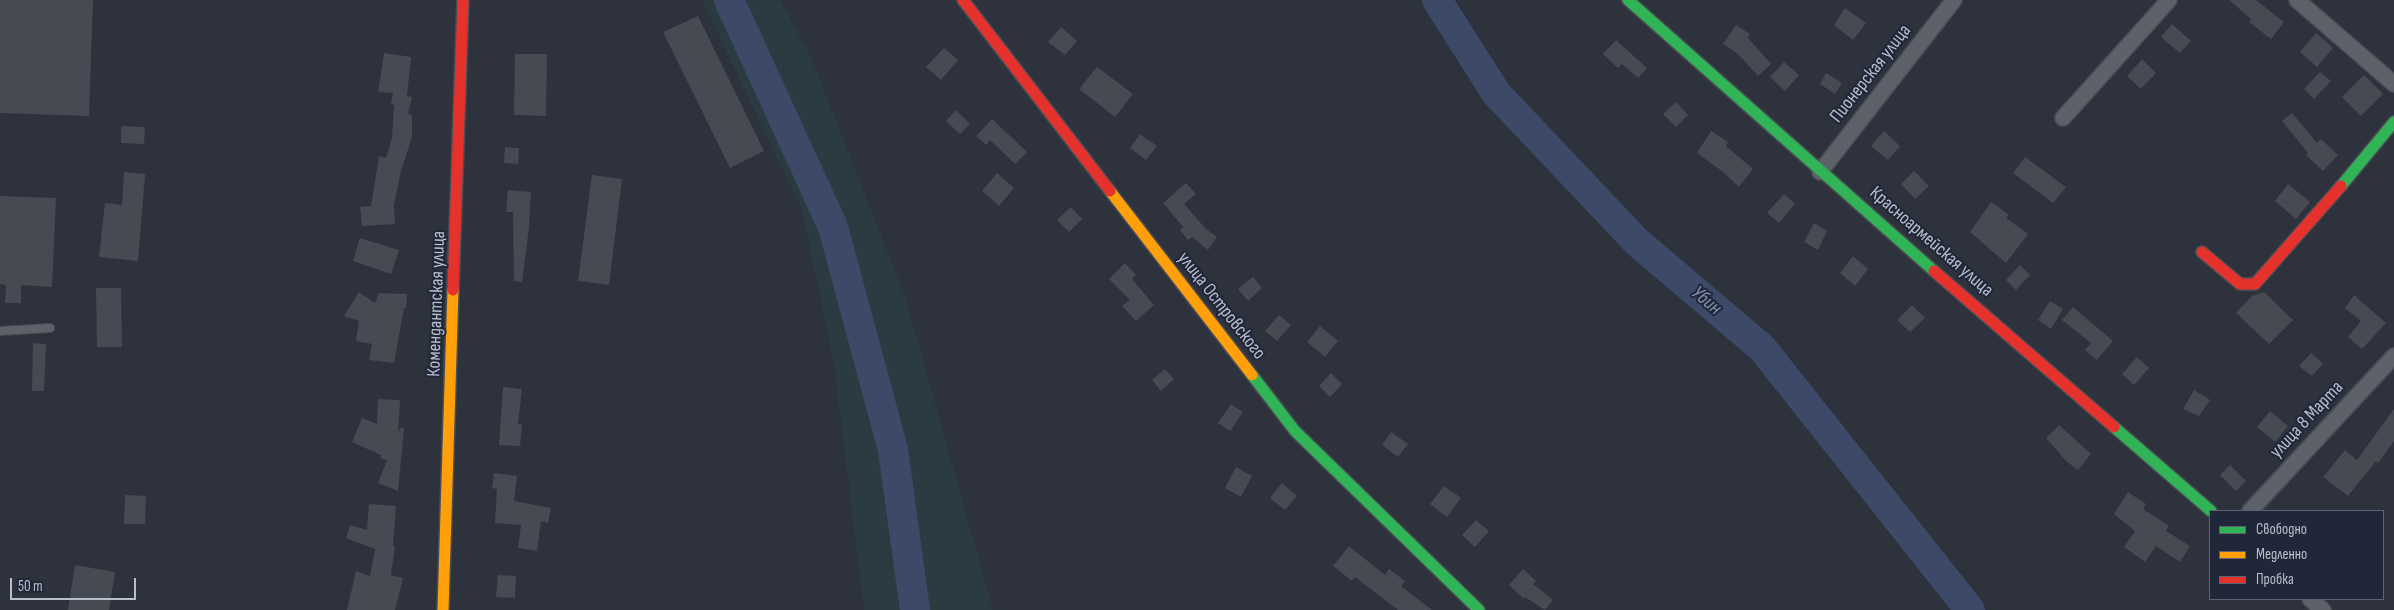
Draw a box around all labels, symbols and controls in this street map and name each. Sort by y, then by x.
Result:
street label: Пионерская улица [1826,20,1916,128]
street label: Красноармейская улица [1864,182,1998,302]
street label: Комендантская улица [423,231,451,377]
street label: улица Островского [1172,248,1270,364]
water label: Убин [1686,281,1726,321]
street label: улица 8 Марта [2265,377,2349,463]
legend [2209,510,2384,600]
text: Свободно [2256,520,2307,539]
text: Медленно [2256,545,2307,564]
scale bar [12,568,139,600]
text: Пробка [2256,570,2294,589]
text: 50 m [18,577,43,596]

